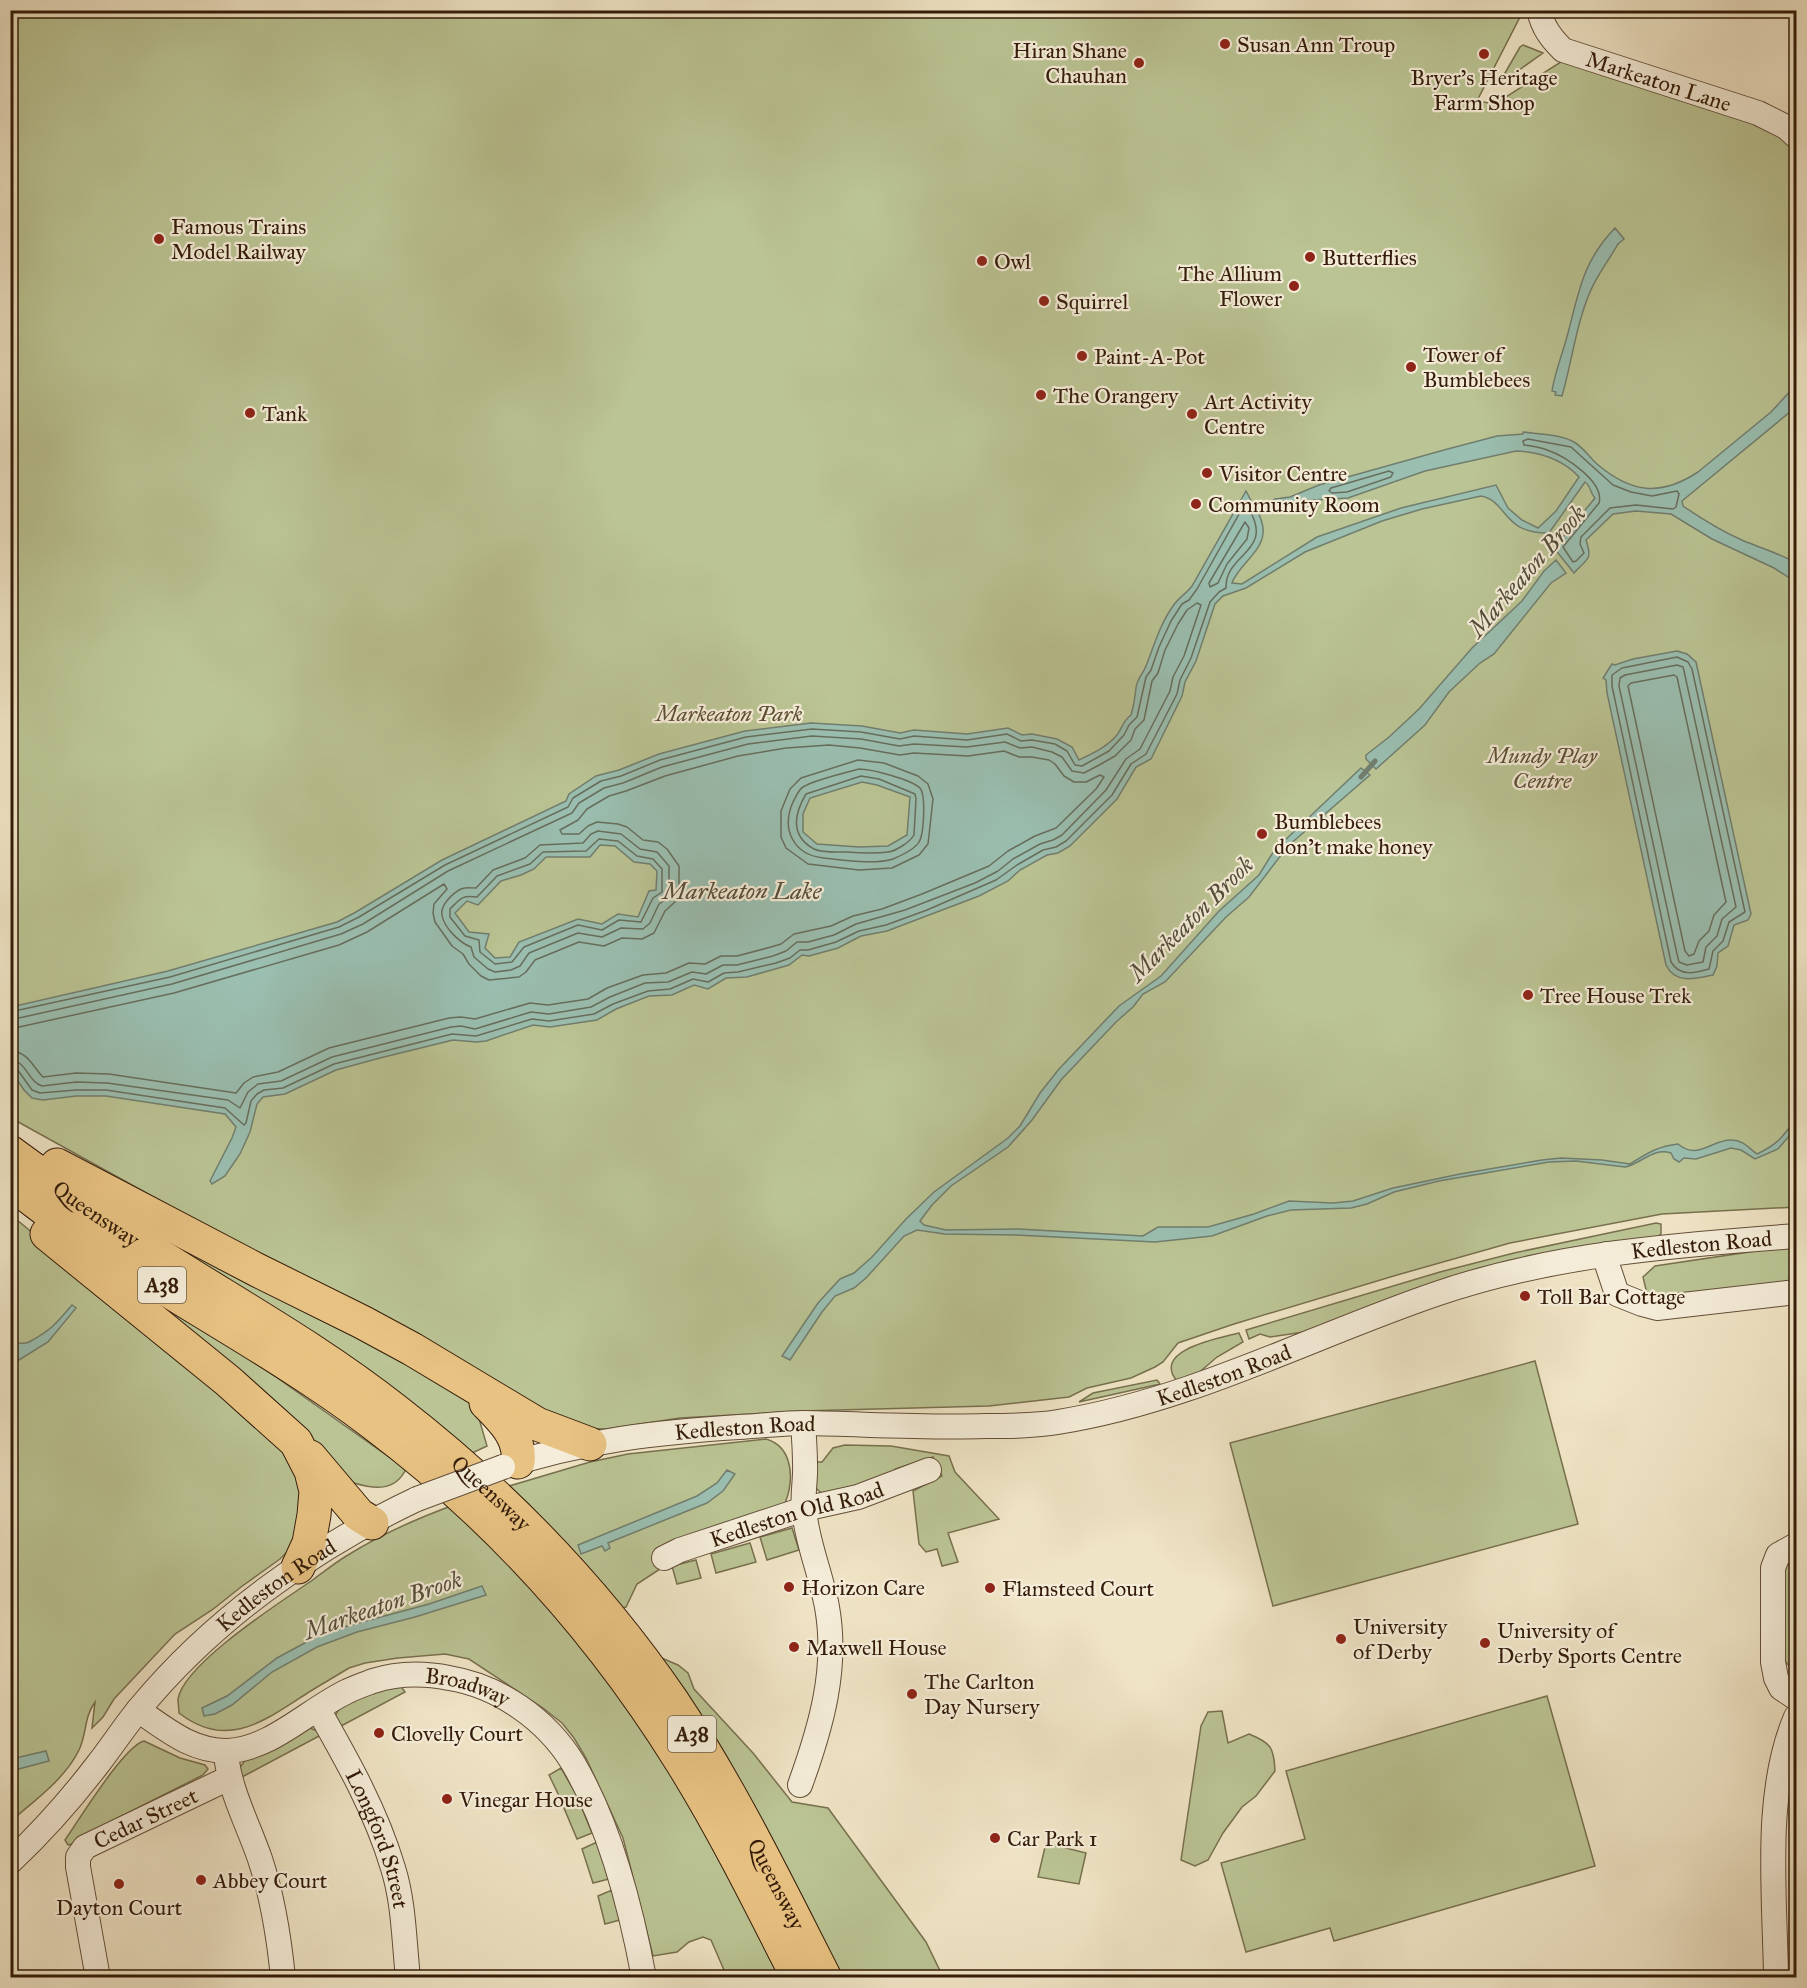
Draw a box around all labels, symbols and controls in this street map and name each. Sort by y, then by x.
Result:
place label: Susan Ann Troup [1237,31,1395,58]
place label: Hiran Shane Chauhan [1012,37,1127,89]
marker: Susan Ann Troup [1218,37,1232,51]
street label: Markeaton Lane [1583,45,1735,117]
marker: Bryer's Heritage Farm Shop [1477,47,1491,61]
marker: Hiran Shane Chauhan [1132,56,1146,70]
place label: Bryer's Heritage Farm Shop [1410,64,1558,116]
place label: Famous Trains Model Railway [171,213,306,265]
marker: Famous Trains Model Railway [152,232,166,246]
place label: Butterflies [1322,244,1417,271]
place label: Owl [994,248,1031,275]
marker: Butterflies [1303,250,1317,264]
marker: Owl [975,254,989,268]
place label: The Allium Flower [1178,260,1283,312]
marker: The Allium Flower [1287,279,1301,293]
place label: Squirrel [1056,288,1128,315]
marker: Squirrel [1037,294,1051,308]
place label: Tower of Bumblebees [1423,341,1530,393]
place label: Paint-A-Pot [1094,343,1205,370]
marker: Paint-A-Pot [1075,349,1089,363]
marker: Tower of Bumblebees [1404,360,1418,374]
place label: The Orangery [1053,382,1179,409]
marker: The Orangery [1034,388,1048,402]
place label: Art Activity Centre [1203,388,1313,440]
place label: Tank [262,400,308,427]
marker: Tank [243,406,257,420]
marker: Art Activity Centre [1185,407,1199,421]
place label: Visitor Centre [1218,460,1347,487]
marker: Visitor Centre [1200,466,1214,480]
place label: Community Room [1208,491,1380,518]
marker: Community Room [1189,497,1203,511]
water label: Markeaton Brook [1460,499,1593,645]
park label: Markeaton Park [654,700,803,727]
park label: Mundy Play Centre [1485,742,1598,794]
place label: Bumblebees don't make honey [1274,808,1433,860]
marker: Bumblebees don't make honey [1255,827,1269,841]
water label: Markeaton Brook [1121,850,1260,989]
water label: Markeaton Lake [661,876,822,906]
place label: Tree House Trek [1540,982,1692,1009]
marker: Tree House Trek [1521,988,1535,1002]
street label: Queensway [47,1175,145,1253]
street label: Kedleston Road [1629,1225,1773,1265]
road number: A38 [138,1267,186,1303]
place label: Toll Bar Cottage [1537,1283,1685,1310]
marker: Toll Bar Cottage [1518,1289,1532,1303]
street label: Kedleston Road [1153,1338,1295,1412]
street label: Kedleston Road [673,1410,816,1446]
street label: Queensway [446,1449,537,1537]
street label: Kedleston Old Road [707,1476,887,1553]
street label: Kedleston Road [211,1533,341,1638]
water label: Markeaton Brook [298,1564,466,1647]
place label: Horizon Care [801,1574,925,1601]
place label: Flamsteed Court [1002,1575,1154,1602]
marker: Horizon Care [782,1580,796,1594]
marker: Flamsteed Court [983,1581,997,1595]
place label: University of Derby [1353,1613,1448,1665]
place label: University of Derby Sports Centre [1497,1617,1682,1669]
marker: University of Derby [1334,1632,1348,1646]
place label: Maxwell House [806,1634,947,1661]
marker: University of Derby Sports Centre [1478,1636,1492,1650]
marker: Maxwell House [787,1640,801,1654]
street label: Broadway [424,1662,516,1713]
place label: The Carlton Day Nursery [924,1668,1040,1720]
marker: The Carlton Day Nursery [905,1687,919,1701]
road number: A38 [668,1716,716,1752]
place label: Clovelly Court [391,1720,523,1747]
marker: Clovelly Court [372,1726,386,1740]
street label: Longford Street [340,1765,414,1910]
street label: Cedar Street [89,1782,202,1855]
place label: Vinegar House [458,1786,593,1813]
marker: Vinegar House [440,1792,454,1806]
place label: Car Park 1 [1007,1825,1097,1852]
marker: Car Park 1 [988,1831,1002,1845]
street label: Queensway [742,1834,811,1935]
place label: Abbey Court [212,1867,327,1894]
marker: Abbey Court [194,1873,208,1887]
marker: Dayton Court [112,1877,126,1891]
place label: Dayton Court [56,1894,182,1921]

